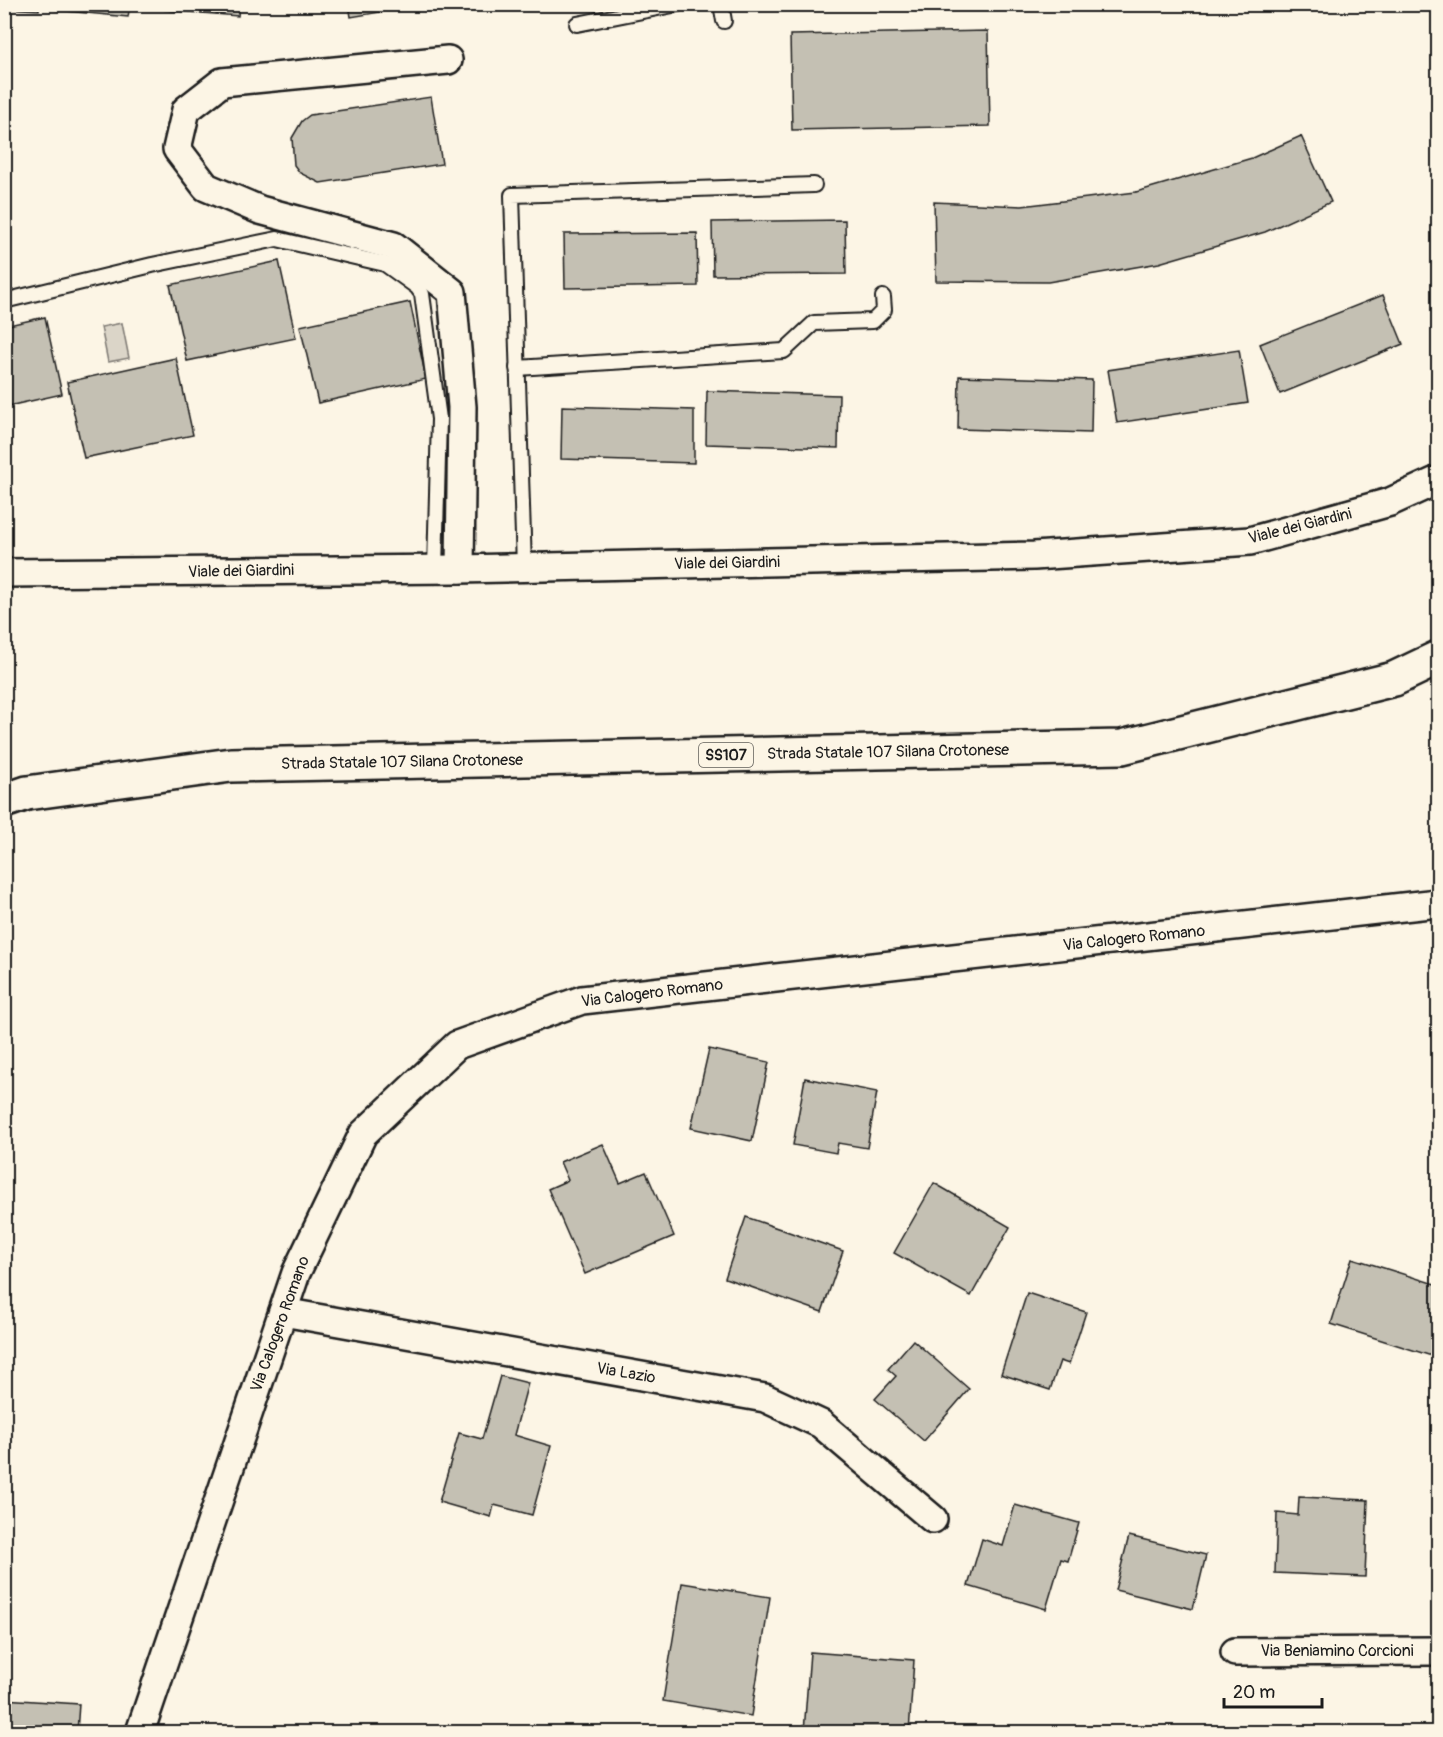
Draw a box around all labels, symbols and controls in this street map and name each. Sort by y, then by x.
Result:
street label: Viale dei Giardini [1246,503,1354,549]
street label: Viale dei Giardini [674,552,780,574]
street label: Viale dei Giardini [188,560,294,582]
street label: Strada Statale 107 Silana Crotonese [767,740,1009,764]
road number: SS107 [699,743,753,767]
street label: Strada Statale 107 Silana Crotonese [281,750,523,774]
street label: Via Calogero Romano [1062,921,1207,955]
street label: Via Calogero Romano [580,974,725,1012]
street label: Via Calogero Romano [246,1253,314,1395]
street label: Via Lazio [595,1358,657,1388]
street label: Via Beniamino Corcioni [1260,1641,1414,1661]
scale bar [1224,1671,1322,1709]
text: 20 m [1233,1681,1275,1704]

